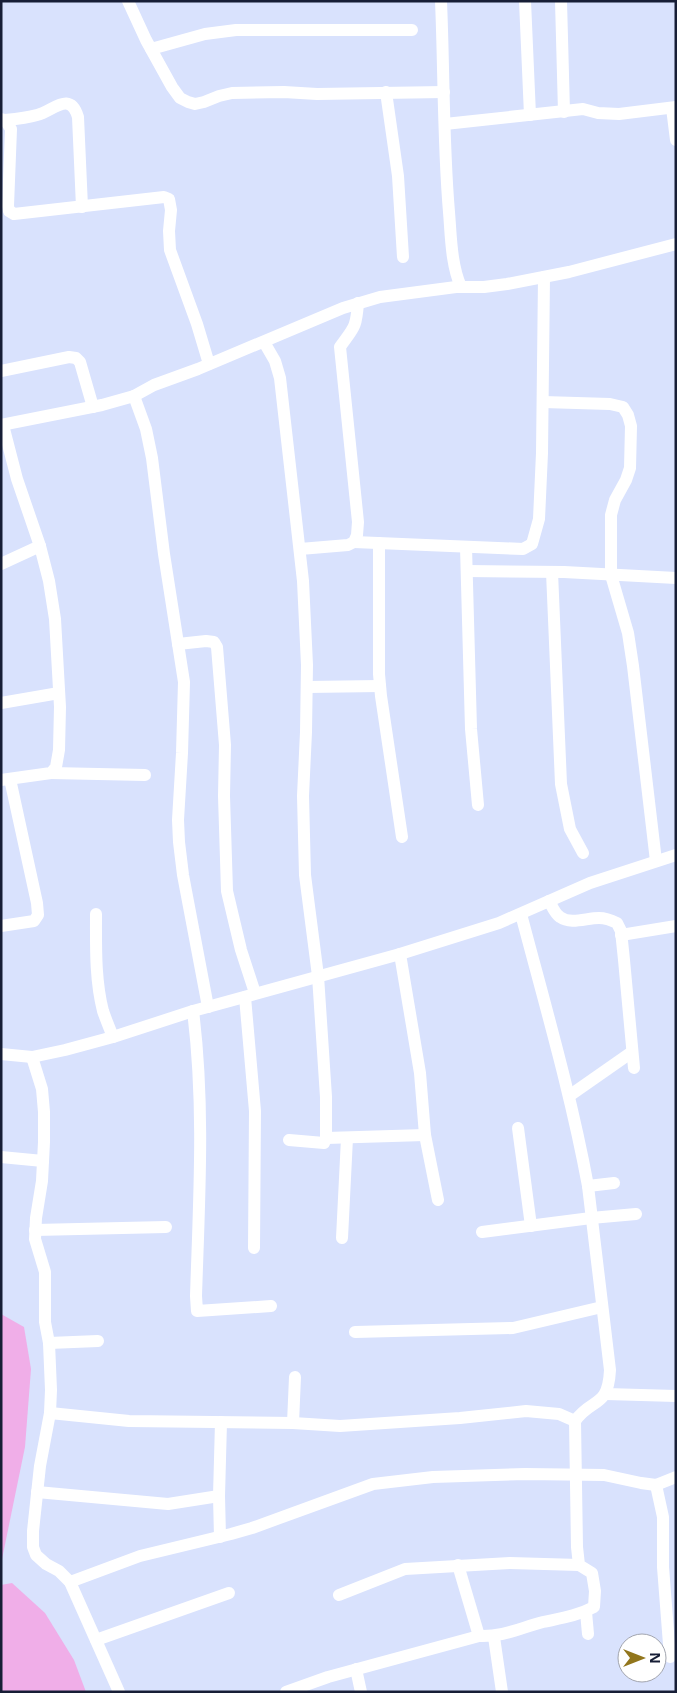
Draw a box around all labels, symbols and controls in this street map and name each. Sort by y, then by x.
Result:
north arrow [617,1633,667,1683]
text: N [646,1652,665,1664]

